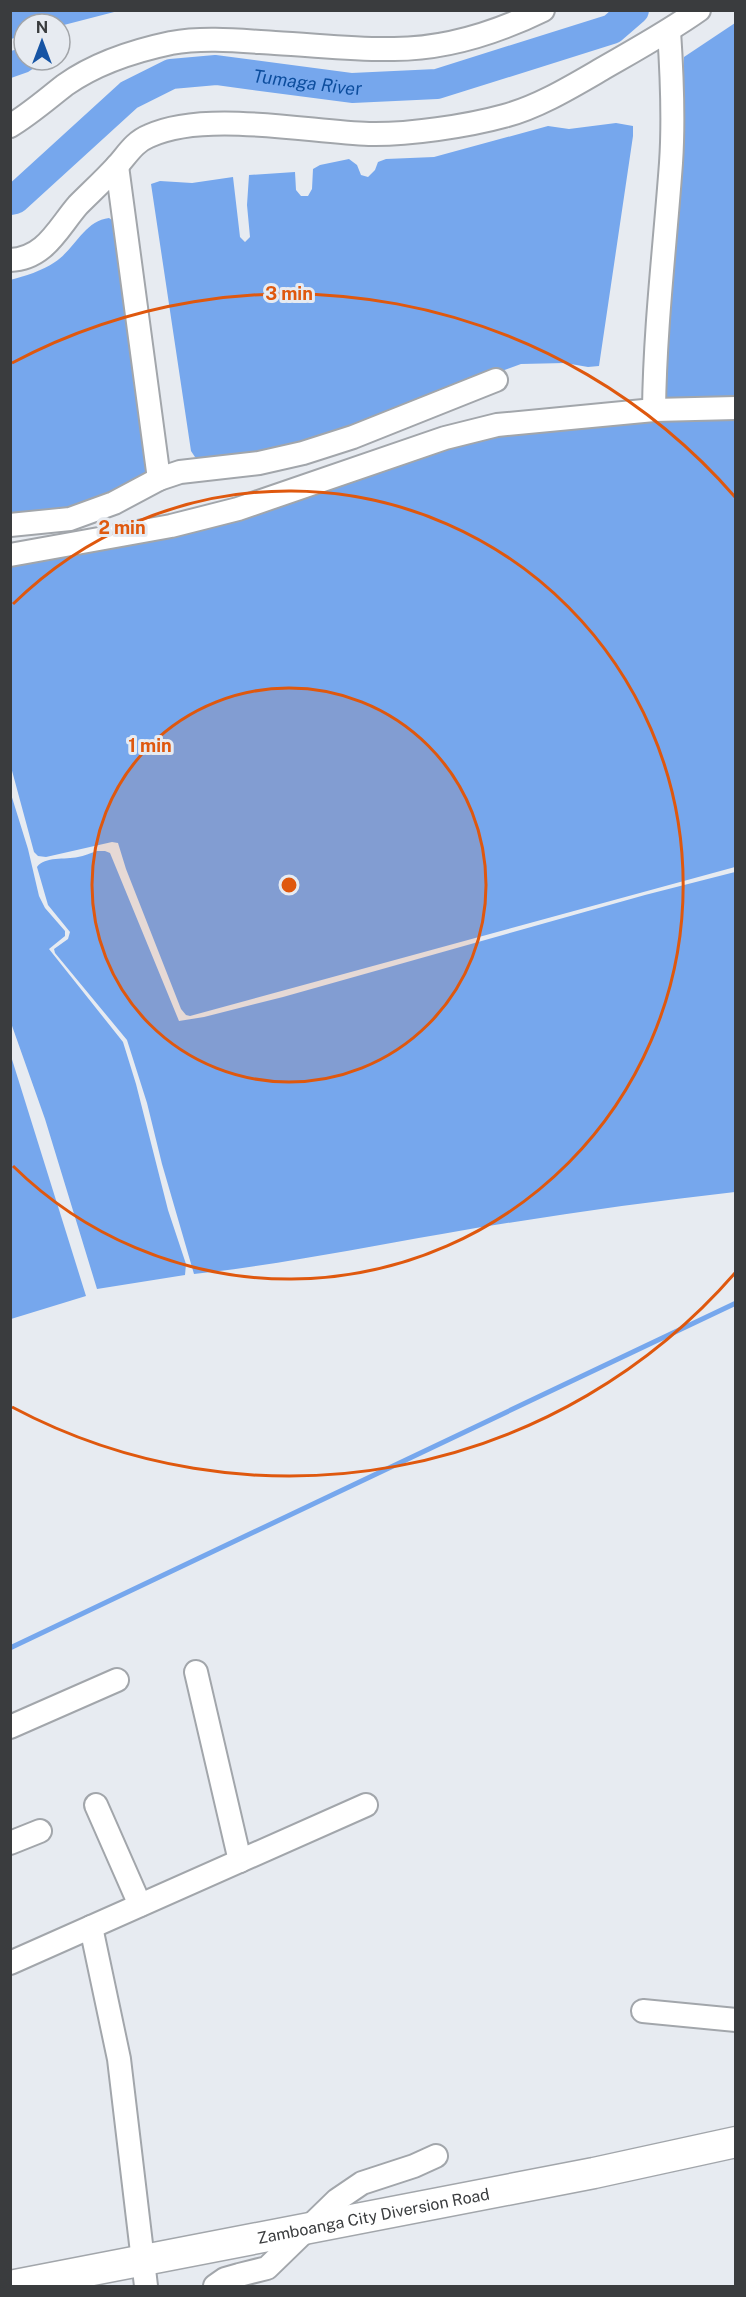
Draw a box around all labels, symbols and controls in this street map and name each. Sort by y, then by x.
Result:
north arrow [12,12,72,72]
text: N [36,18,48,37]
water label: Tumaga River [252,65,363,99]
text: 3 min [265,283,313,304]
text: 2 min [98,517,146,538]
text: 1 min [128,735,172,756]
centre of rings [279,875,299,895]
street label: Zamboanga City Diversion Road [256,2184,491,2247]

